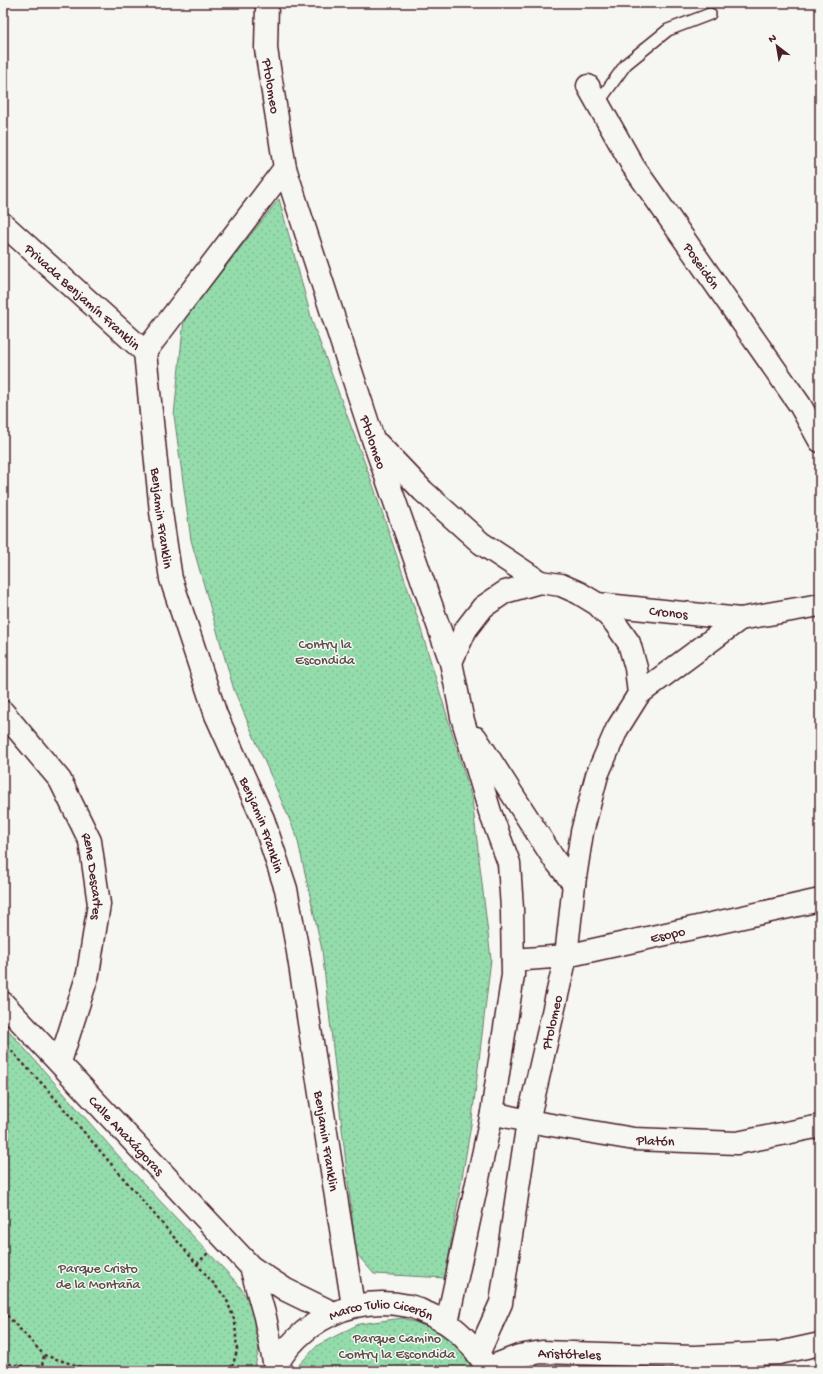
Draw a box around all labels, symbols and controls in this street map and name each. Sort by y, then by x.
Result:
north arrow [757,26,797,66]
text: N [767,32,779,46]
street label: Ptolomeo [257,57,282,115]
street label: Poseidón [678,240,723,293]
street label: Privada Benjamín Franklin [19,241,143,355]
street label: Ptolomeo [355,413,389,472]
street label: Benjamin Franklin [146,466,175,570]
street label: Cronos [648,604,689,625]
park label: Contry la Escondida [295,637,356,670]
street label: Benjamin Franklin [234,774,286,876]
street label: Rene Descartes [76,830,105,922]
street label: Esopo [649,924,687,948]
street label: Ptolomeo [539,994,568,1052]
street label: Benjamin Franklin [309,1089,341,1193]
street label: Calle Anaxágoras [84,1093,167,1181]
street label: Platón [635,1133,675,1152]
park label: Parque Cristo de la Montaña [56,1261,141,1294]
street label: Marco Tulio Cicerón [326,1297,436,1326]
park label: Parque Camino Contry la Escondida [339,1331,456,1364]
street label: Aristóteles [538,1346,602,1365]

